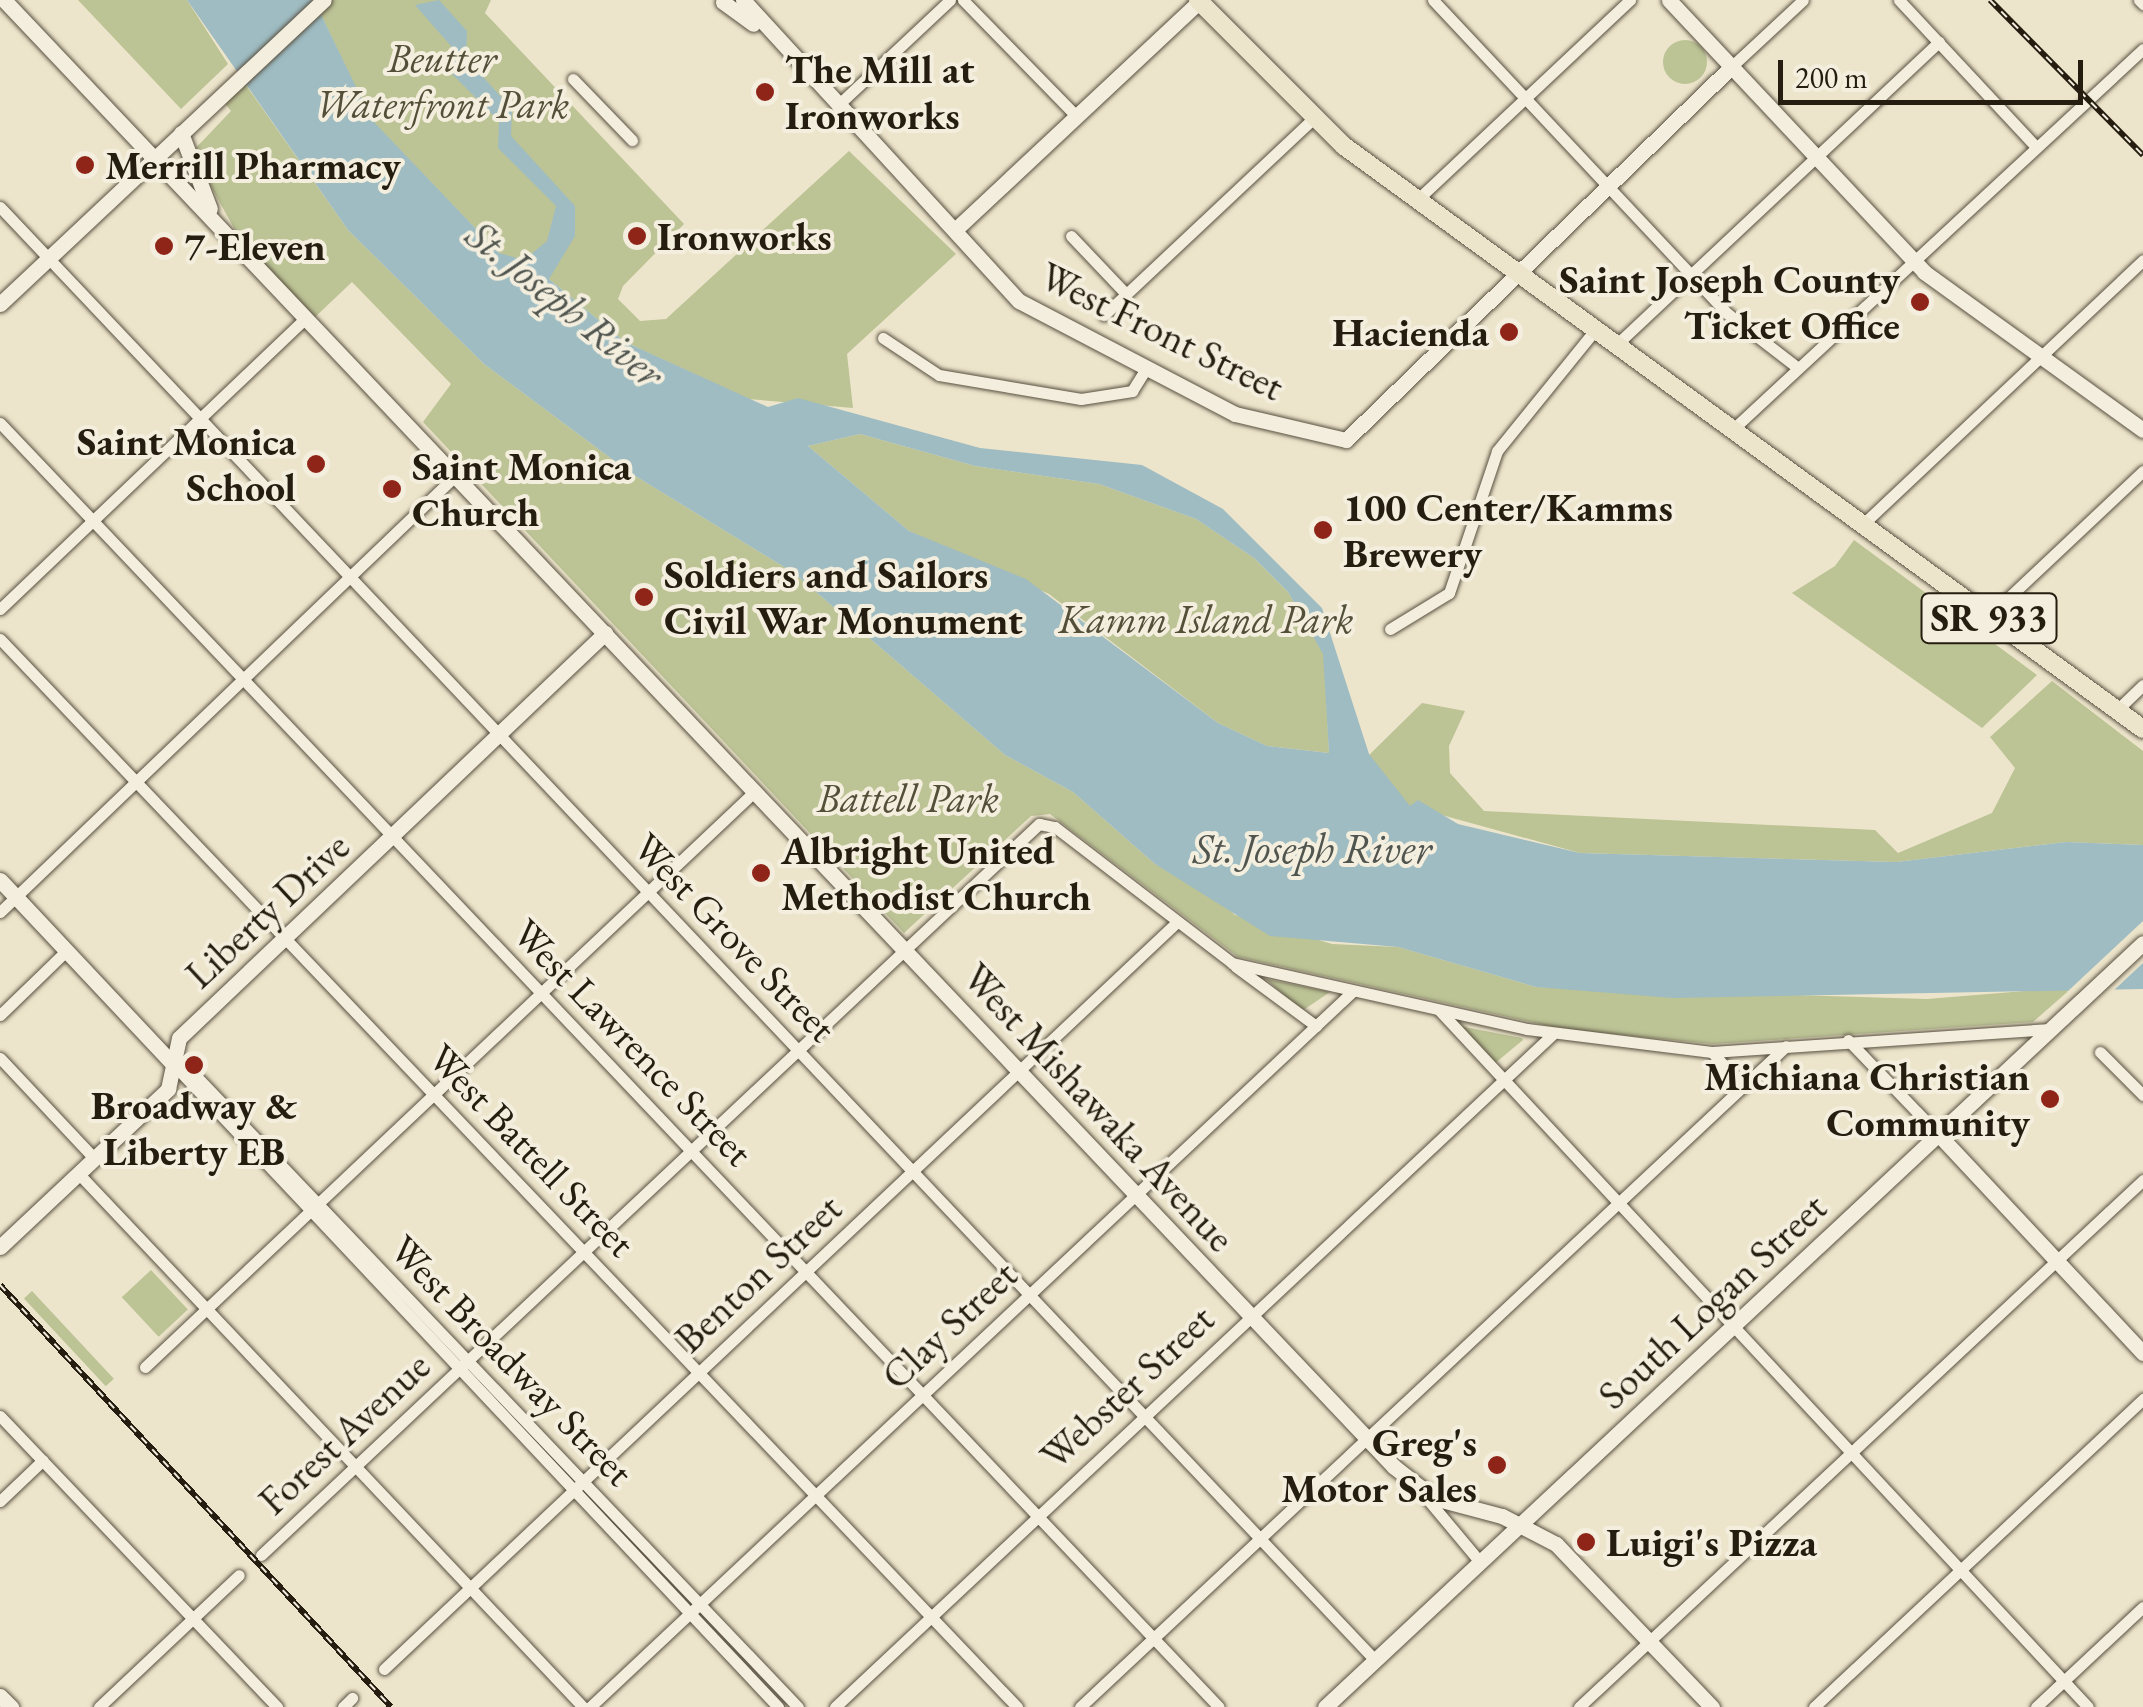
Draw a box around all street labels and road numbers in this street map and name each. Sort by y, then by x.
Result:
street label: West Front Street [1032,251,1292,411]
road number: SR 933 [1919,585,2059,651]
street label: Liberty Drive [175,822,359,998]
street label: West Grove Street [623,823,847,1051]
street label: West Lawrence Street [503,909,763,1175]
street label: West Mishawaka Avenue [953,953,1245,1261]
street label: West Battell Street [419,1034,645,1266]
street label: South Logan Street [1588,1183,1836,1419]
street label: Benton Street [665,1184,851,1362]
street label: West Broadway Street [380,1225,644,1495]
street label: Clay Street [872,1251,1026,1399]
street label: Webster Street [1030,1295,1224,1479]
street label: Forest Avenue [249,1342,439,1524]

